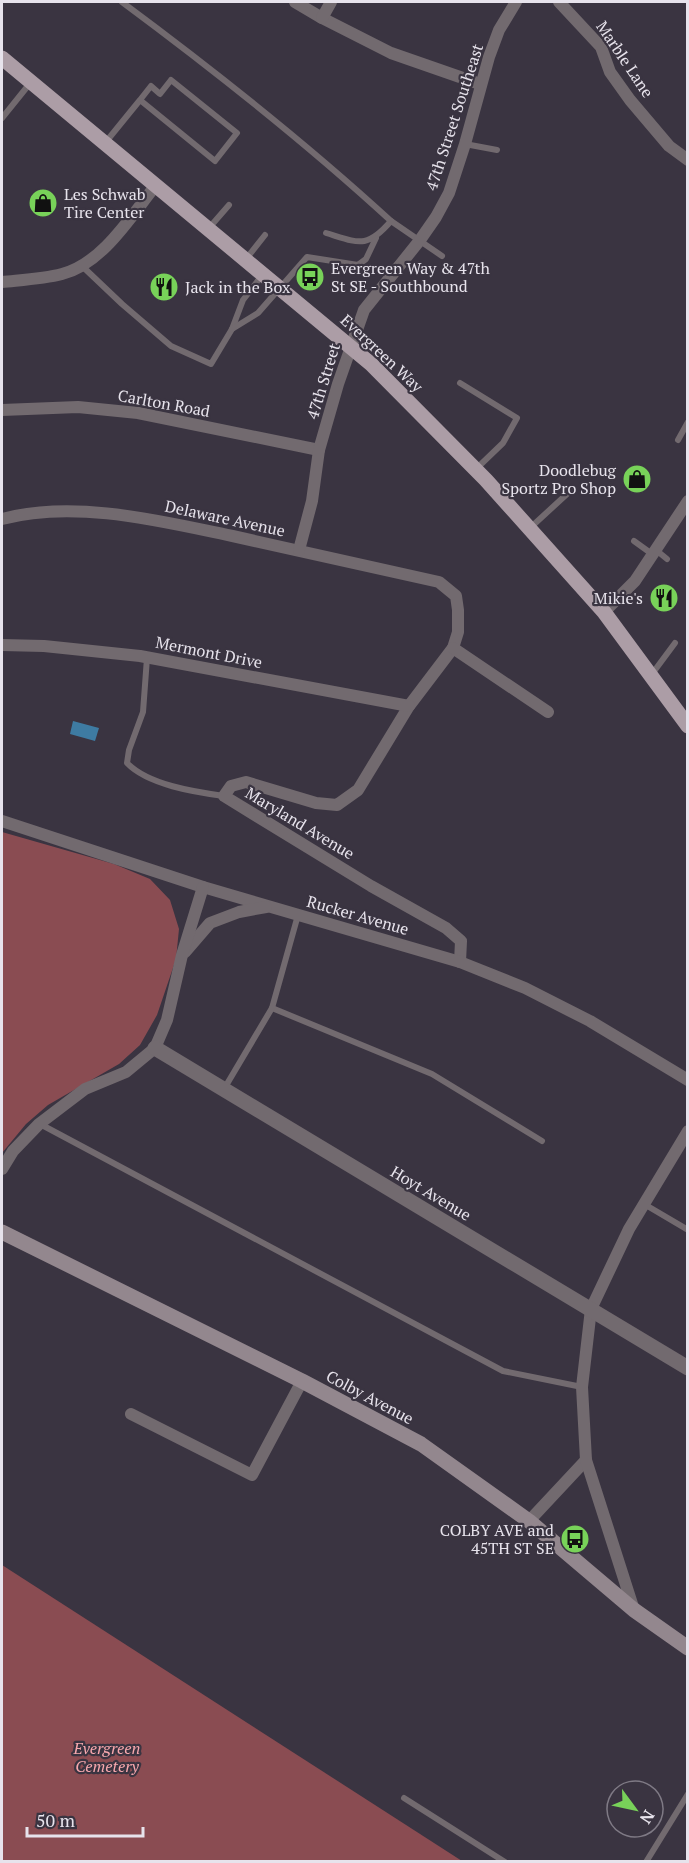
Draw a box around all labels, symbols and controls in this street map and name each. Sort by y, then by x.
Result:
street label: Marble Lane [591,16,659,102]
street label: 47th Street Southeast [420,41,488,193]
place label: Les Schwab Tire Center [64,183,146,223]
shop icon: Les Schwab Tire Center [27,187,59,219]
place label: Evergreen Way & 47th St SE - Southbound [331,257,490,297]
bus stop icon: Evergreen Way & 47th St SE - Southbound [294,261,326,293]
restaurant icon: Jack in the Box [148,271,180,303]
place label: Jack in the Box [185,276,291,298]
street label: Evergreen Way [336,309,429,398]
street label: 47th Street [301,340,345,422]
street label: Carlton Road [116,384,212,422]
place label: Doodlebug Sportz Pro Shop [501,459,617,499]
shop icon: Doodlebug Sportz Pro Shop [621,463,653,495]
street label: Delaware Avenue [163,495,287,541]
restaurant icon: Mikie's [648,582,680,614]
place label: Mikie's [594,587,643,609]
street label: Mermont Drive [154,631,264,673]
street label: Maryland Avenue [241,782,359,864]
street label: Rucker Avenue [304,890,412,940]
street label: Hoyt Avenue [387,1160,475,1226]
street label: Colby Avenue [322,1365,418,1429]
place label: COLBY AVE and 45TH ST SE [440,1519,554,1559]
bus stop icon: COLBY AVE and 45TH ST SE [559,1523,591,1555]
park label: Evergreen Cemetery [73,1737,140,1777]
north arrow [605,1779,665,1839]
scale bar [27,1800,142,1838]
text: N [635,1806,660,1828]
text: 50 m [36,1808,76,1832]

